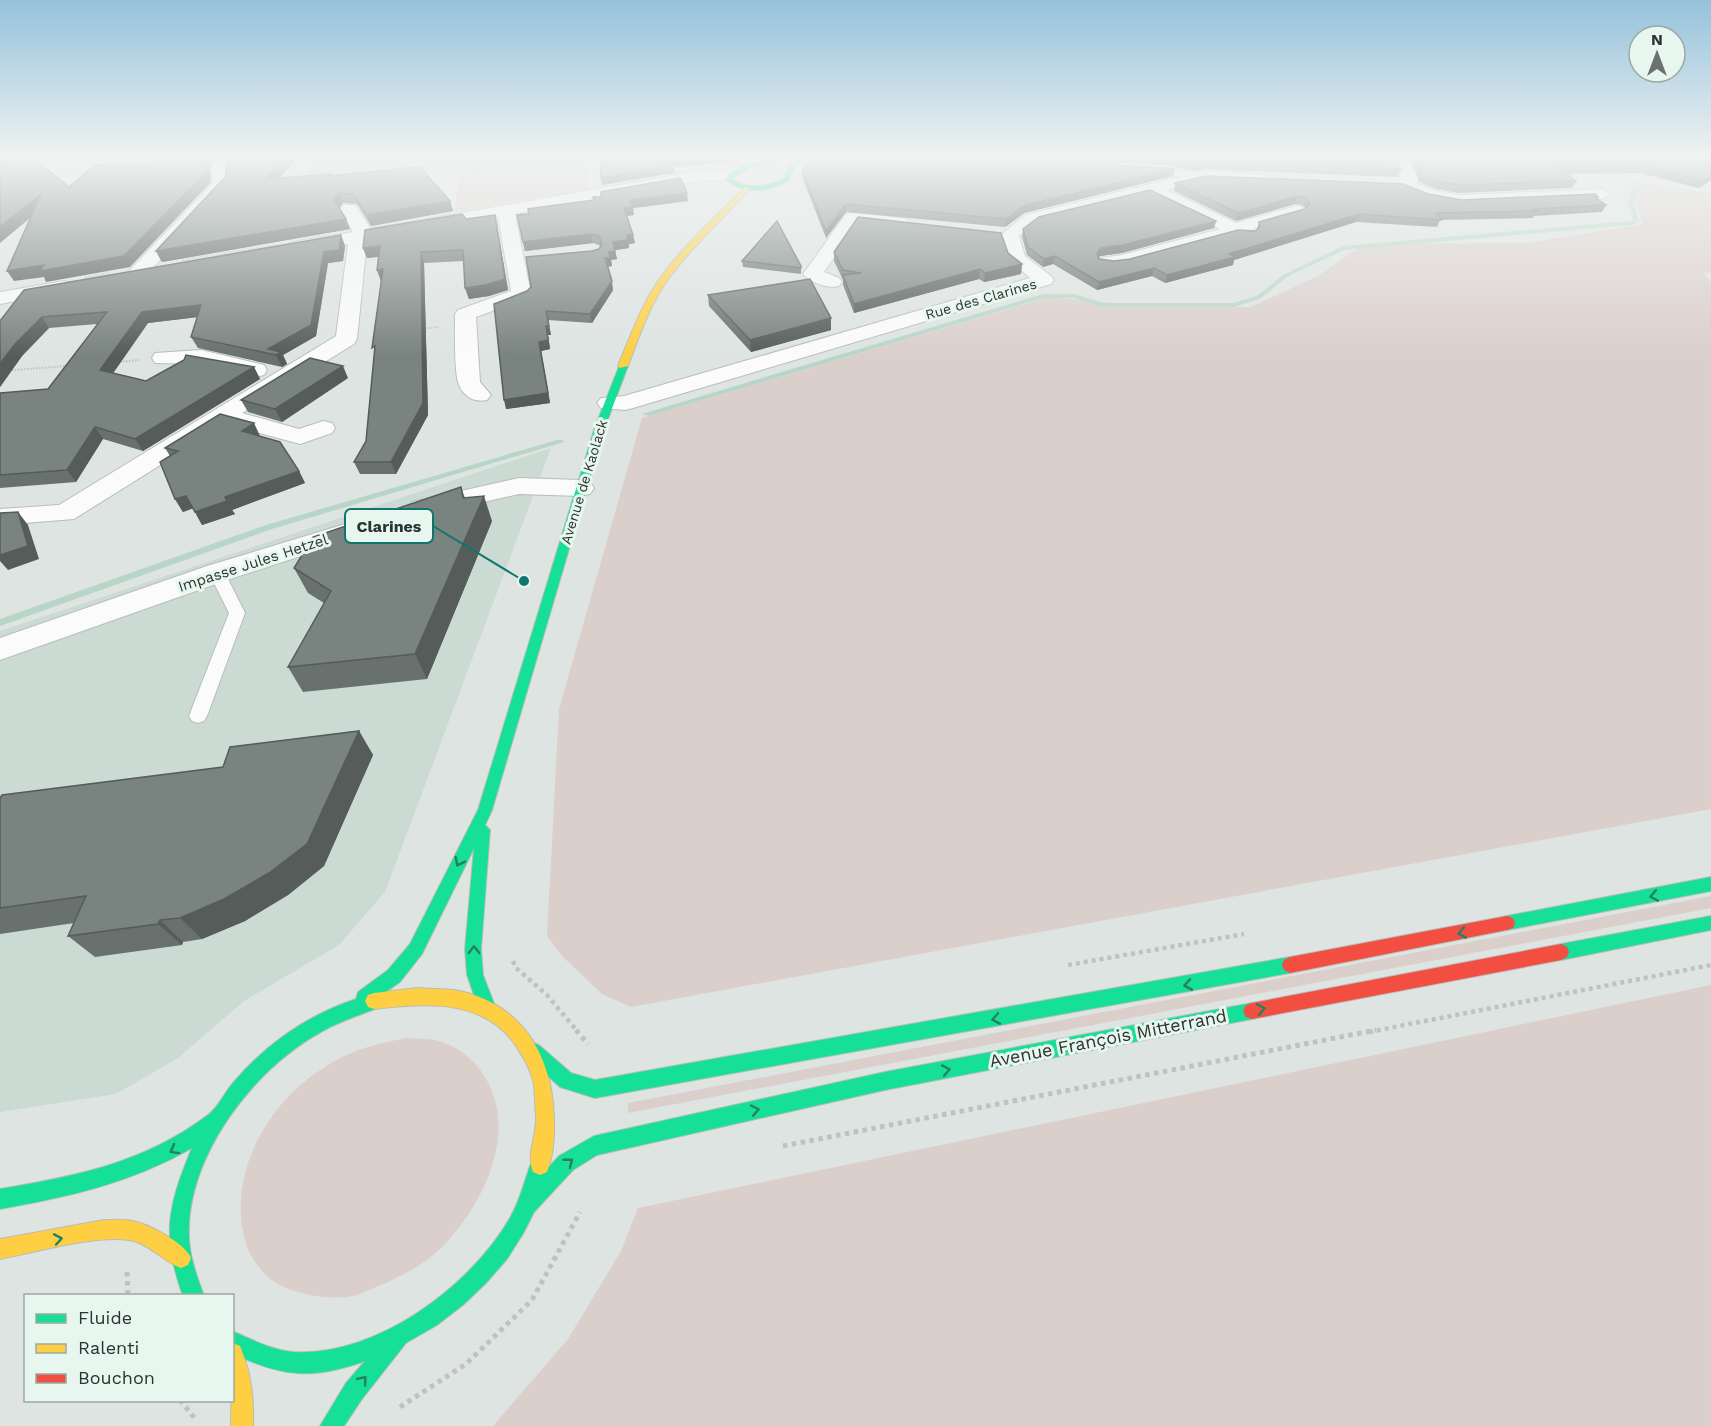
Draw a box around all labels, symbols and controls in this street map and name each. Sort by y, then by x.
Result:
north arrow [1627,24,1687,84]
text: N [1651,30,1663,49]
street label: Rue des Clarines [924,275,1038,323]
street label: Avenue de Kaolack [557,418,611,546]
callout: Clarines [345,509,433,543]
text: Clarines [357,517,422,536]
street label: Impasse Jules Hetzel [176,530,331,596]
one-way arrow [454,856,466,867]
one-way arrow [1649,889,1659,902]
one-way arrow [1457,926,1467,939]
one-way arrow [468,945,480,954]
one-way arrow [1183,978,1193,991]
one-way arrow [1256,1003,1266,1016]
street label: Avenue François Mitterrand [988,1005,1228,1071]
one-way arrow [991,1013,1001,1025]
one-way arrow [941,1064,951,1076]
one-way arrow [750,1104,760,1117]
one-way arrow [170,1143,181,1155]
one-way arrow [563,1159,574,1170]
one-way arrow [52,1233,62,1246]
legend [24,1294,234,1402]
text: Fluide [78,1307,132,1328]
text: Ralenti [78,1337,139,1358]
text: Bouchon [78,1367,155,1388]
one-way arrow [355,1376,366,1387]

